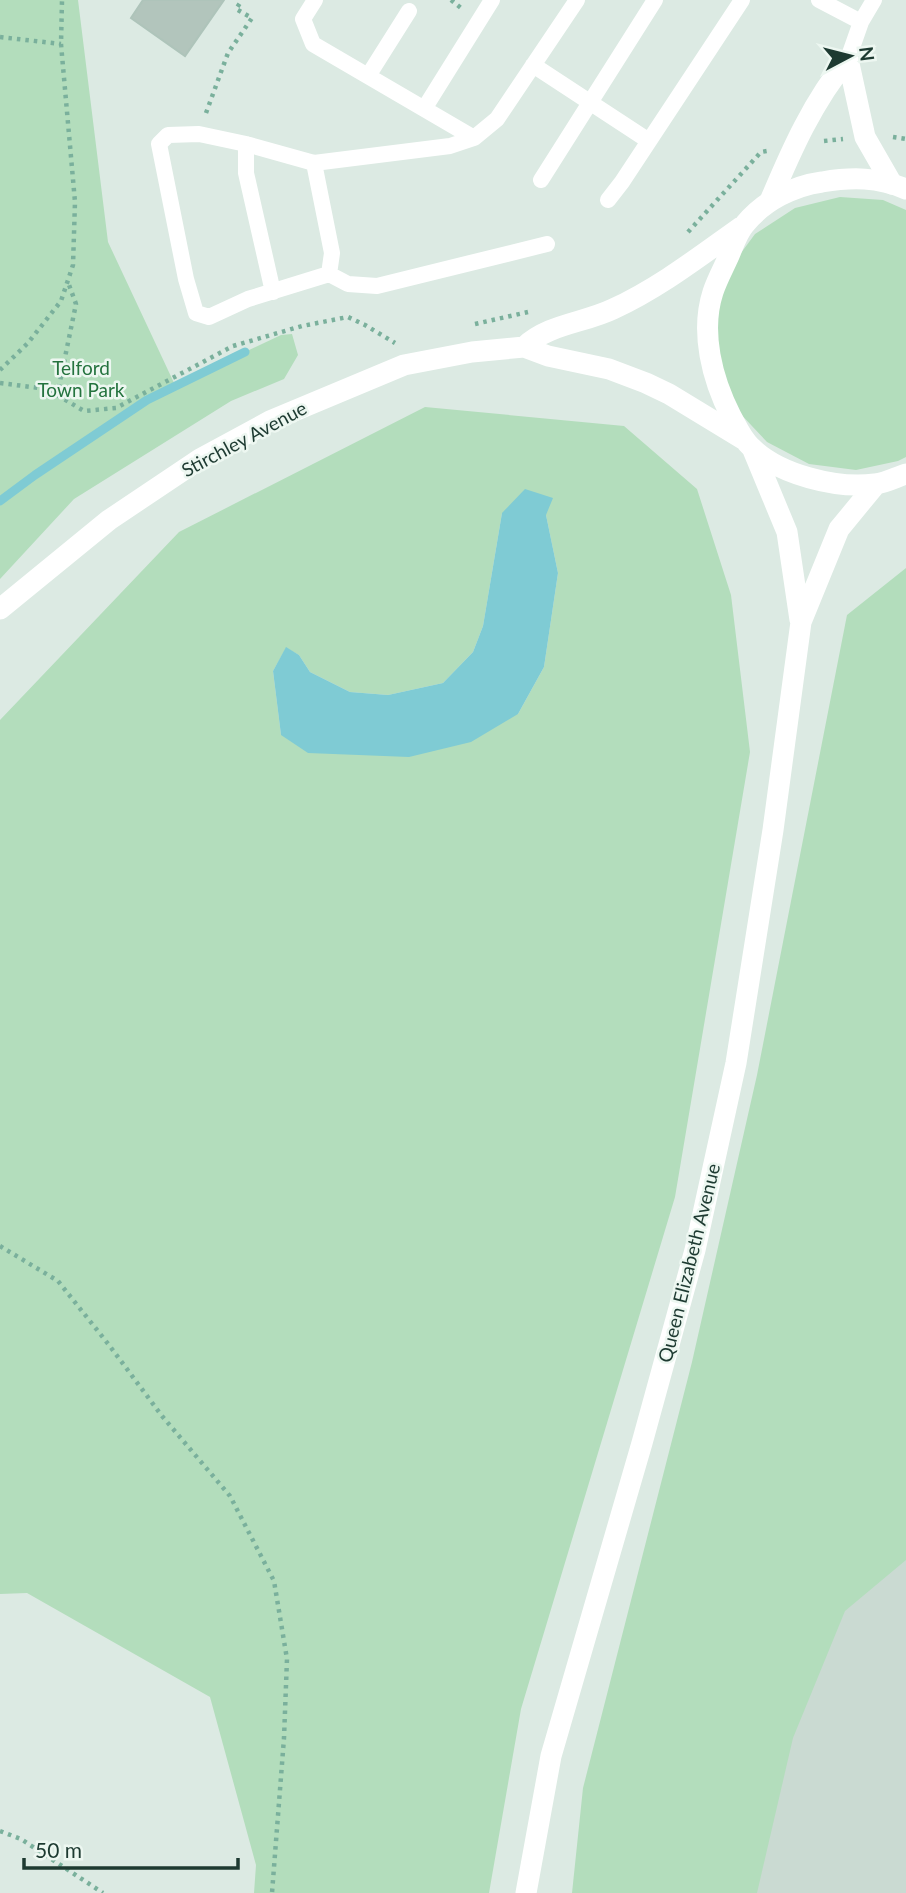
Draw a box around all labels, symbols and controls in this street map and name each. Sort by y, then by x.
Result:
north arrow [815,21,885,91]
text: N [855,45,880,63]
park label: Telford Town Park [37,356,125,401]
street label: Stirchley Avenue [177,396,310,481]
street label: Queen Elizabeth Avenue [653,1161,724,1365]
scale bar [24,1826,238,1870]
text: 50 m [35,1837,82,1862]

